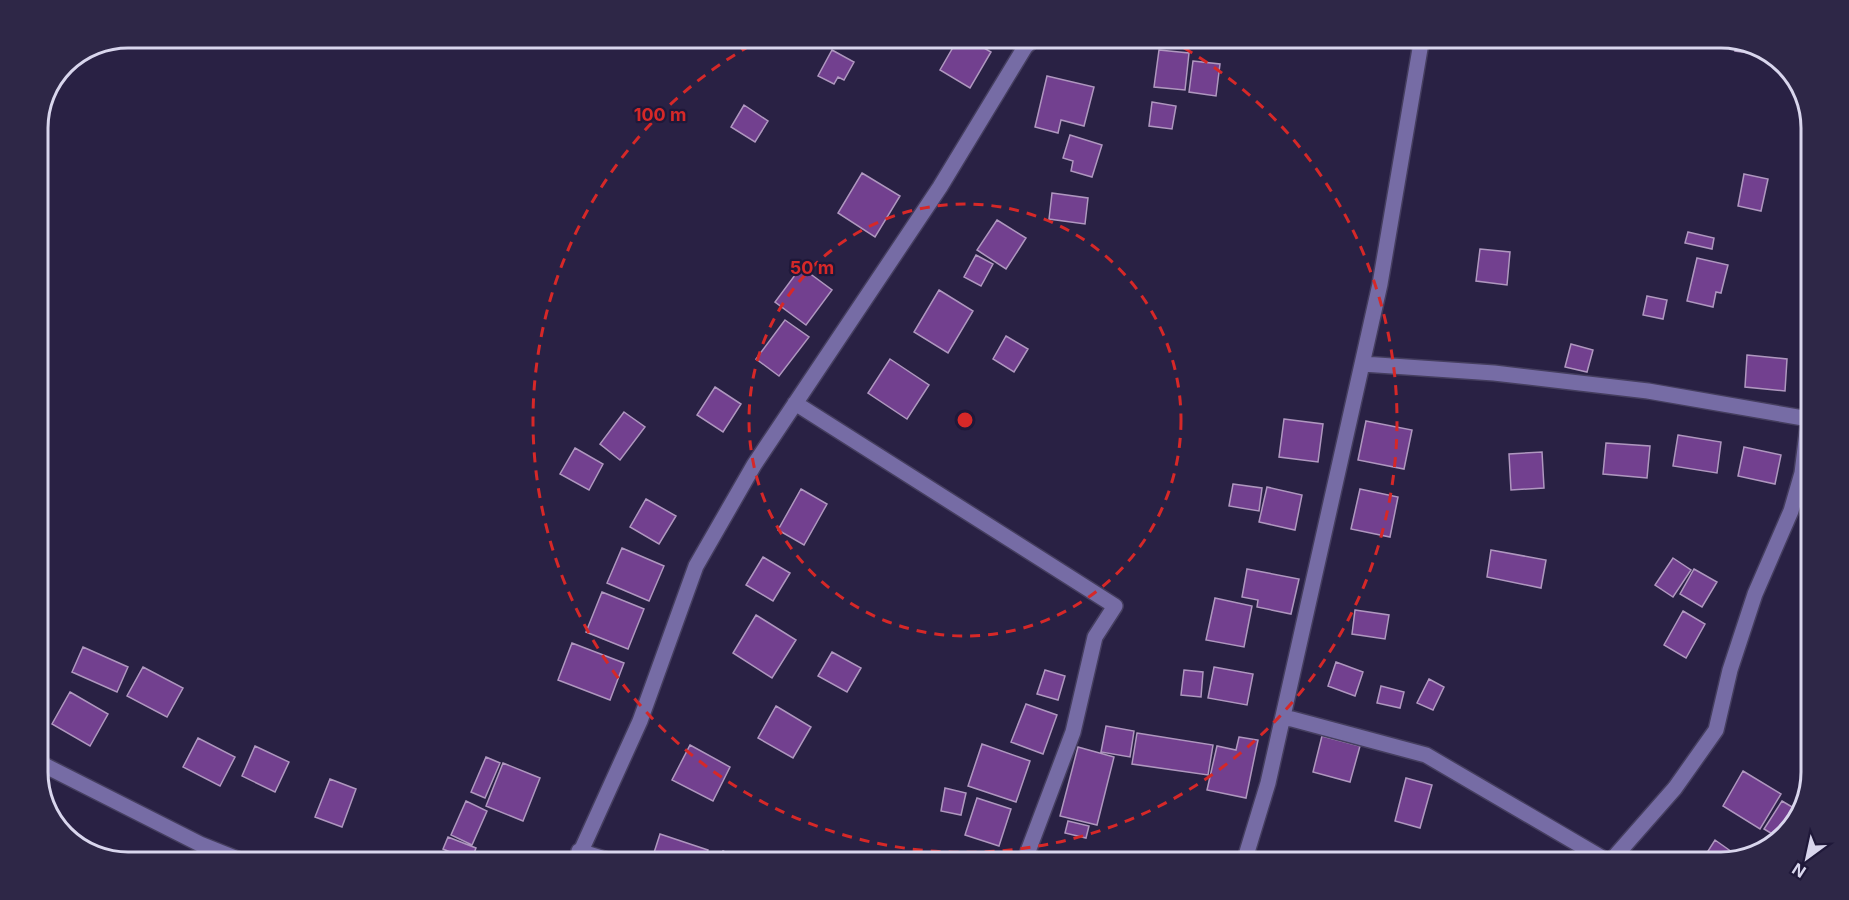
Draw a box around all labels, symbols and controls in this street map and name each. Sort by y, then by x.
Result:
text: 100 m [634,104,686,125]
text: 50 m [790,257,834,278]
centre of rings [955,410,975,430]
north arrow [1777,828,1837,888]
text: N [1788,859,1809,882]

